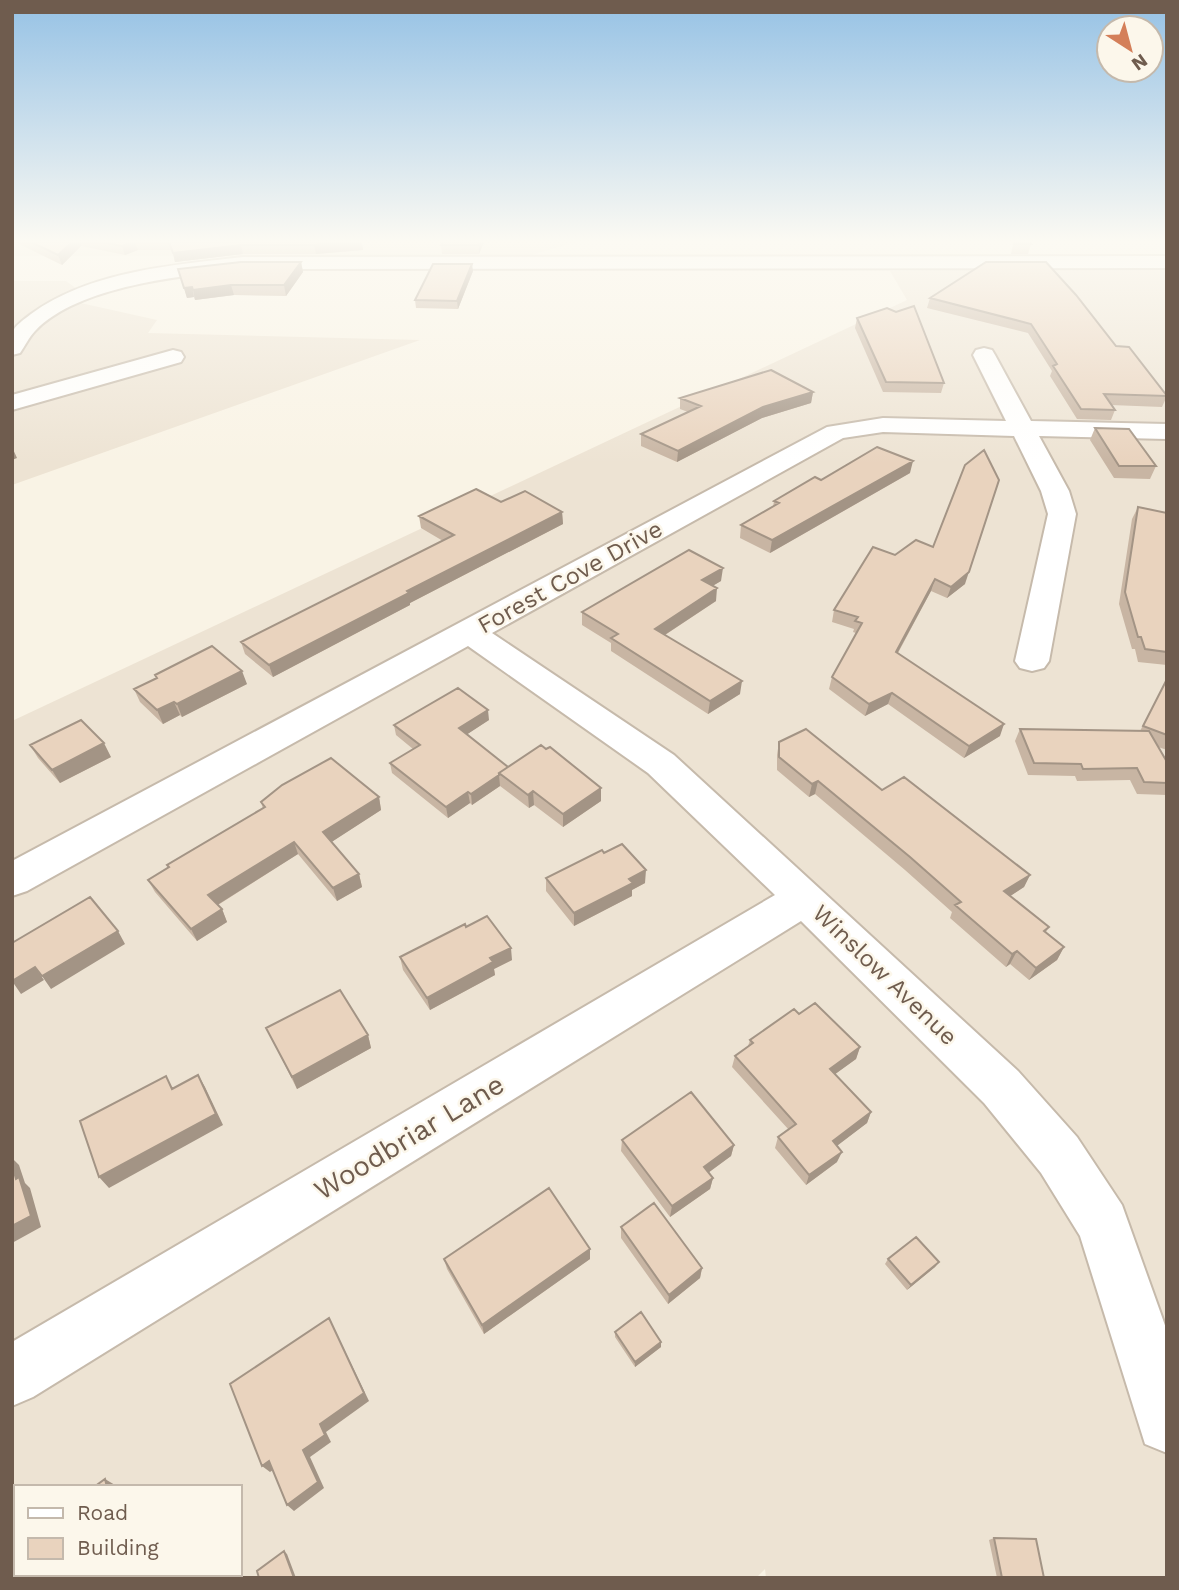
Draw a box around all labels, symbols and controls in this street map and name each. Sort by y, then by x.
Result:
north arrow [1095,14,1165,84]
text: N [1127,49,1152,76]
street label: Forest Cove Drive [473,515,667,639]
street label: Winslow Avenue [807,899,963,1051]
street label: Woodbriar Lane [308,1067,510,1207]
legend [14,1485,242,1576]
text: Road [77,1500,128,1525]
text: Building [77,1535,159,1560]

